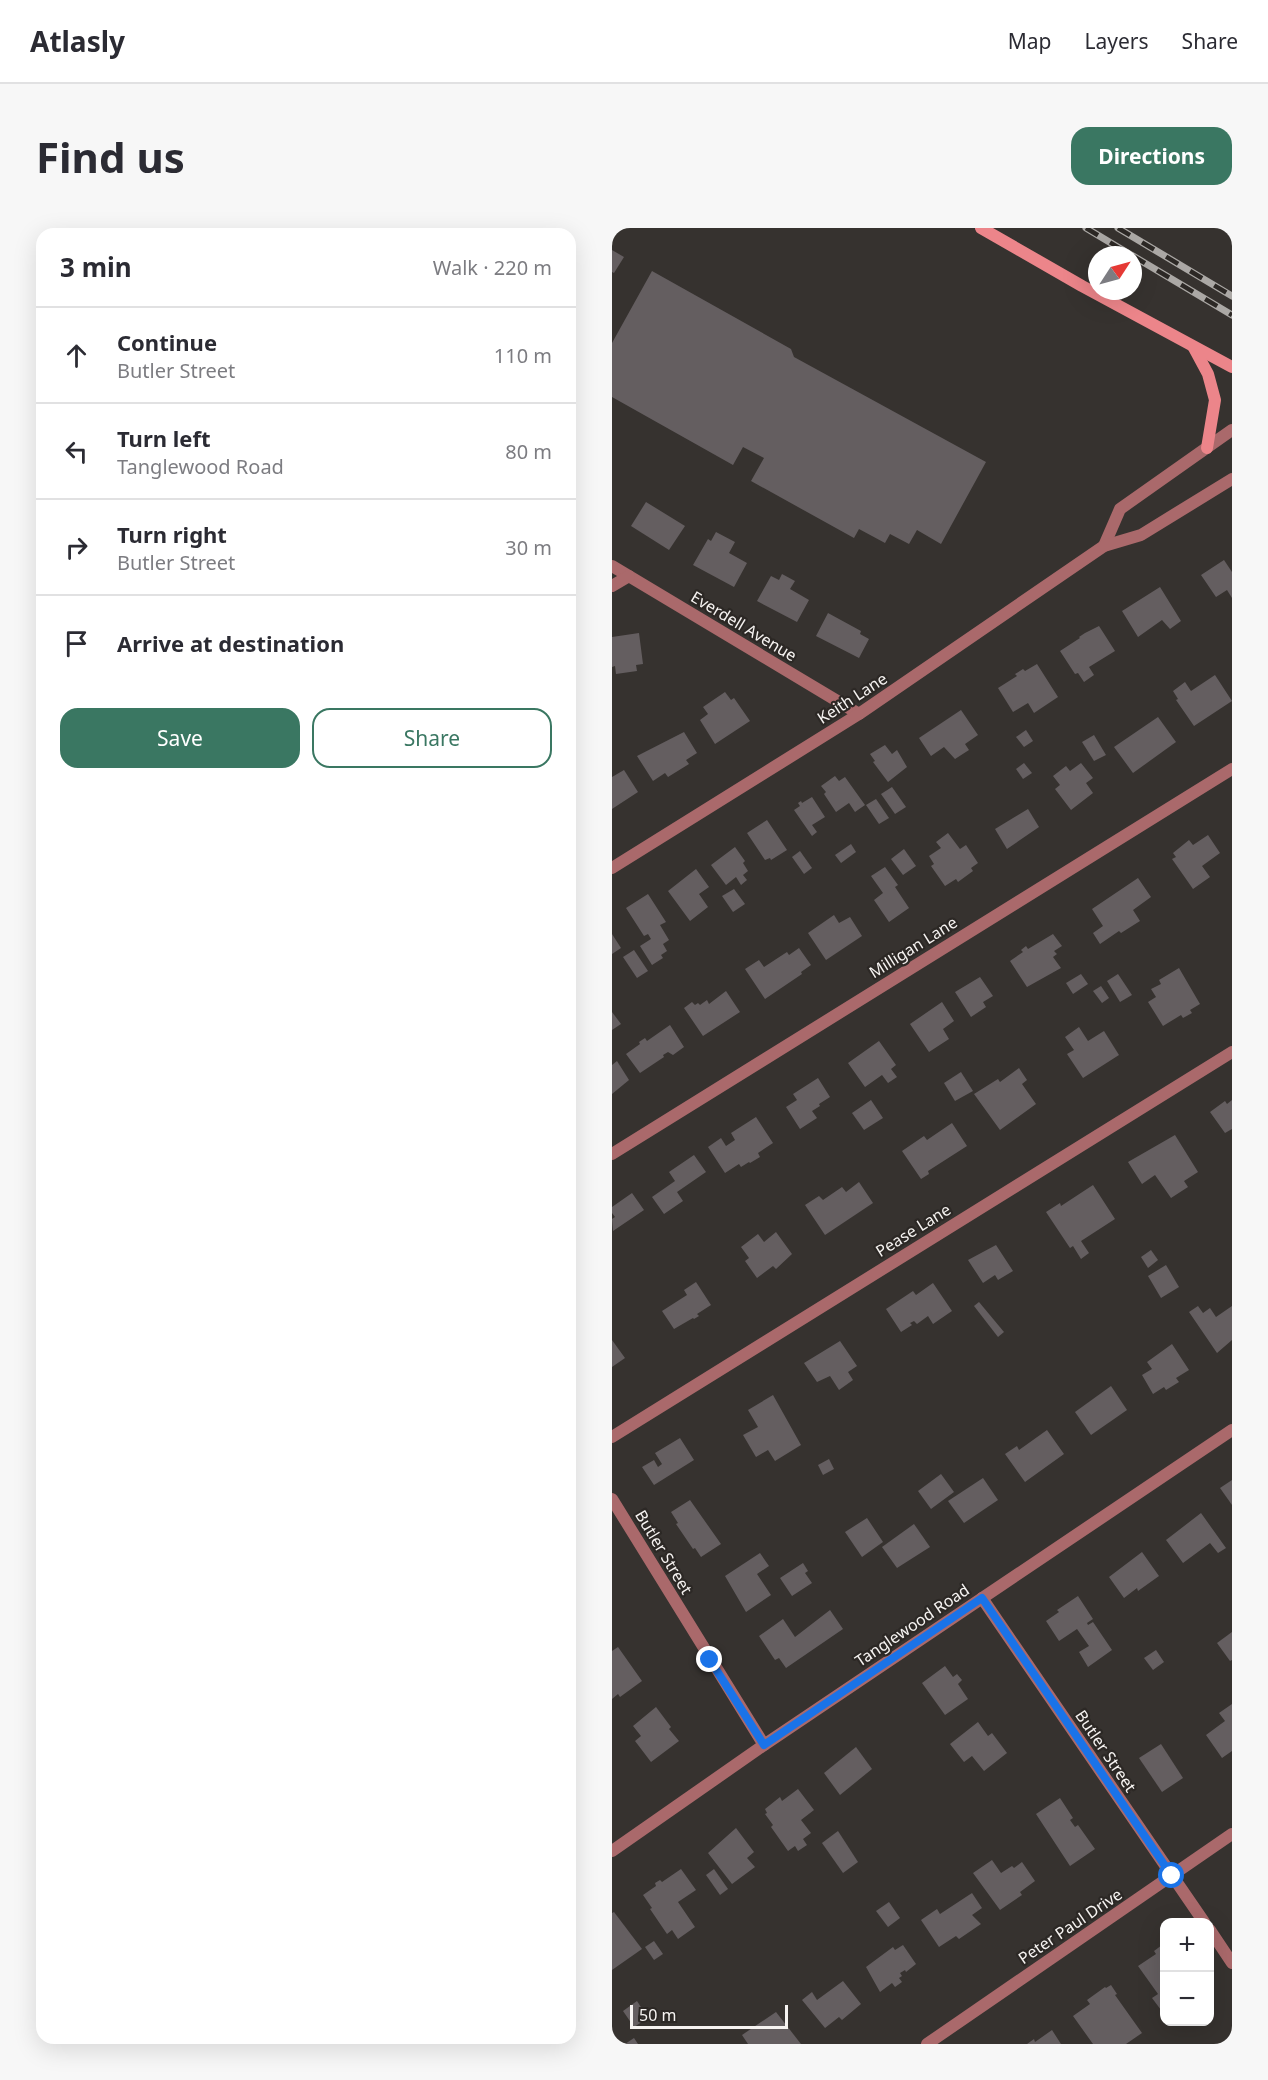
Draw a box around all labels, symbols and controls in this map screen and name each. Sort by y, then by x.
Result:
text: Atlasly [30,22,125,60]
text: Map [1008,27,1052,55]
text: Layers [1085,27,1149,55]
text: Share [1182,27,1238,55]
button: Directions [1071,127,1232,185]
text: Find us [36,128,185,185]
north arrow [1088,246,1142,300]
text: 3 min [60,249,132,285]
text: Walk · 220 m [433,254,552,281]
text: Continue [117,327,217,357]
icon: ahead [60,339,93,372]
text: 110 m [494,342,552,369]
text: Butler Street [117,357,235,384]
text: Turn left [117,423,211,453]
icon: left [60,435,93,468]
text: 80 m [505,438,552,465]
text: Tanglewood Road [117,453,284,480]
text: Turn right [117,519,227,549]
icon: right [60,531,93,564]
text: 30 m [505,534,552,561]
text: Butler Street [117,549,235,576]
street label: Everdell Avenue [687,586,801,666]
icon: arrive [60,627,93,660]
text: Arrive at destination [117,628,344,658]
street label: Keith Lane [813,667,891,729]
button: Save [60,708,300,768]
button: Share [312,708,552,768]
street label: Milligan Lane [865,911,961,983]
street label: Pease Lane [871,1198,955,1262]
street label: Butler Street [630,1506,698,1598]
street label: Tanglewood Road [850,1579,974,1671]
route end [696,1646,722,1672]
street label: Butler Street [1070,1706,1142,1797]
route start [1158,1862,1184,1888]
street label: Peter Paul Drive [1014,1883,1126,1969]
map controls [1160,1918,1214,2026]
button: + [1160,1918,1214,1972]
button: − [1160,1972,1214,2026]
scale bar [630,2002,788,2030]
text: 50 m [639,2004,676,2026]

